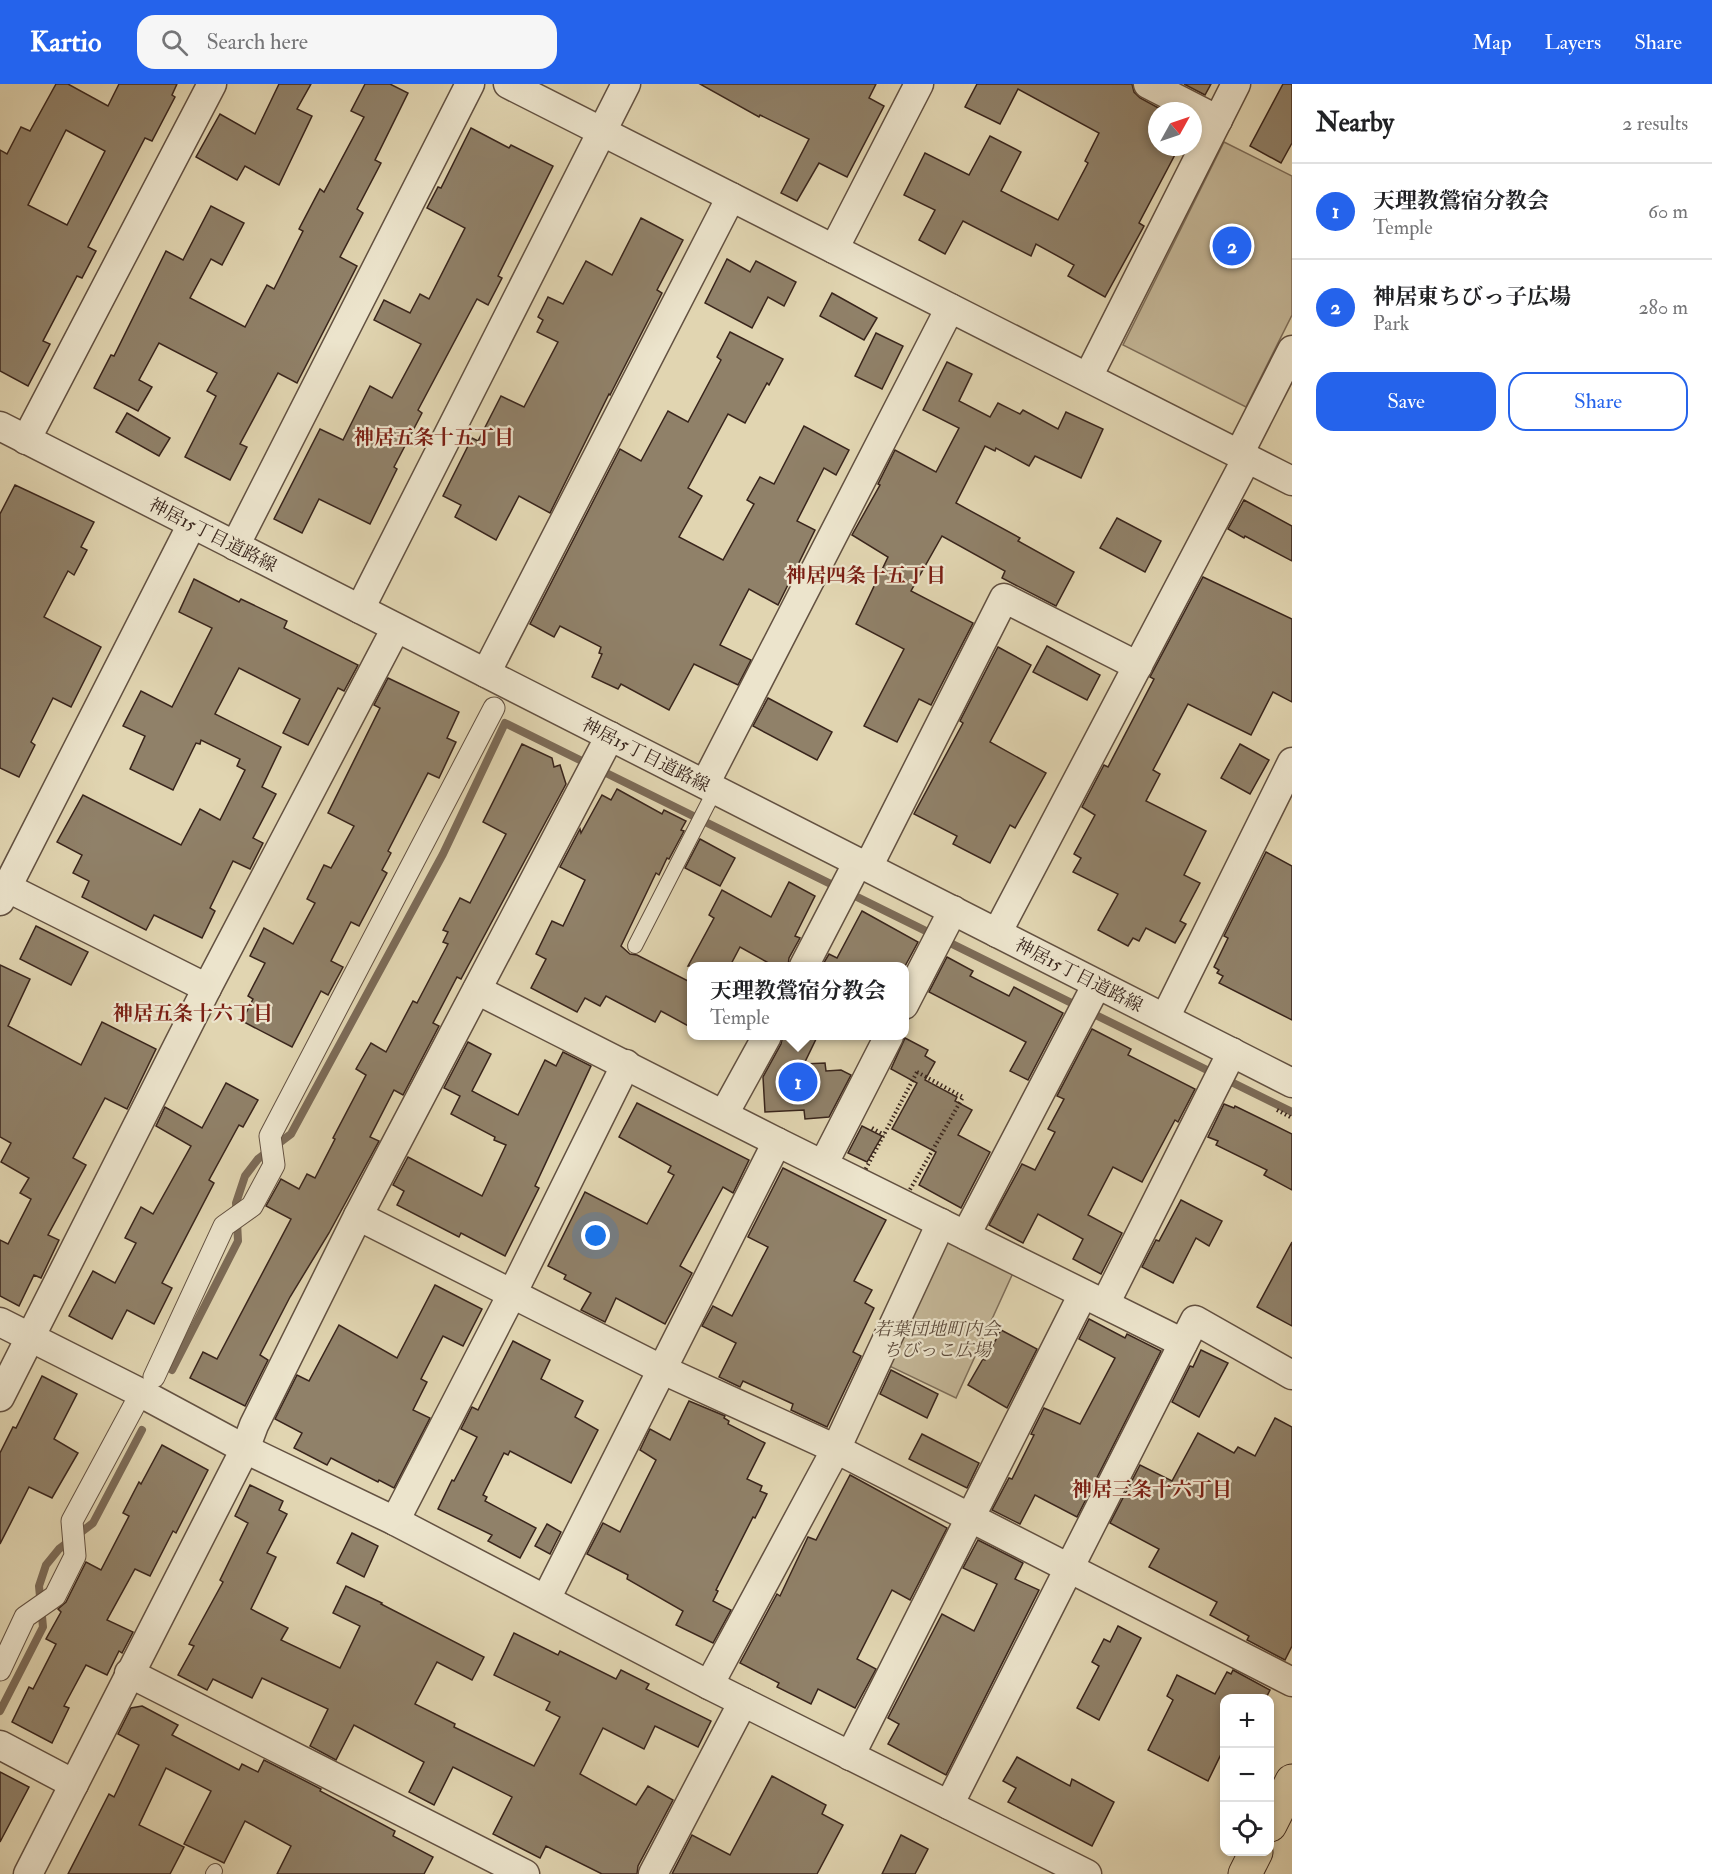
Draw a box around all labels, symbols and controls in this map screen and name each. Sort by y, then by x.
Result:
search box [137,15,557,69]
text: Kartio [30,25,101,60]
icon: search [158,26,191,59]
text: Search here [206,28,308,56]
text: Map [1472,29,1512,56]
text: Layers [1545,29,1601,56]
text: Share [1634,29,1682,56]
north arrow [1148,102,1202,156]
text: Nearby [1316,107,1394,139]
text: 2 results [1622,111,1688,136]
text: 天理教鶯宿分教会 [1373,187,1549,215]
text: 1 [1332,199,1339,224]
text: 60 m [1648,199,1688,224]
text: Temple [1373,215,1433,240]
pin: 2 [1212,224,1252,268]
text: 神居東ちびっ子広場 [1373,283,1571,311]
text: 2 [1330,295,1341,320]
text: 280 m [1638,295,1688,320]
text: Park [1373,311,1409,336]
button: Save [1316,372,1496,431]
button: Share [1508,372,1688,431]
district label: 神居五条十五丁目 [354,425,514,450]
street label: 神居15丁目道路線 [145,493,280,578]
district label: 神居四条十五丁目 [786,563,946,588]
street label: 神居15丁目道路線 [578,713,713,798]
street label: 神居15丁目道路線 [1011,933,1146,1018]
popup [687,962,909,1040]
text: 天理教鶯宿分教会 [710,977,886,1005]
district label: 神居五条十六丁目 [113,1001,273,1026]
text: Temple [710,1005,770,1030]
pin: 1 [778,1060,818,1104]
your location [581,1221,610,1250]
park label: 若葉団地町内会 ちびっこ広場 [874,1318,1002,1362]
district label: 神居三条十六丁目 [1072,1477,1232,1502]
map controls [1220,1694,1274,1856]
button: + [1220,1694,1274,1748]
button: − [1220,1748,1274,1802]
button: locate [1220,1802,1274,1856]

